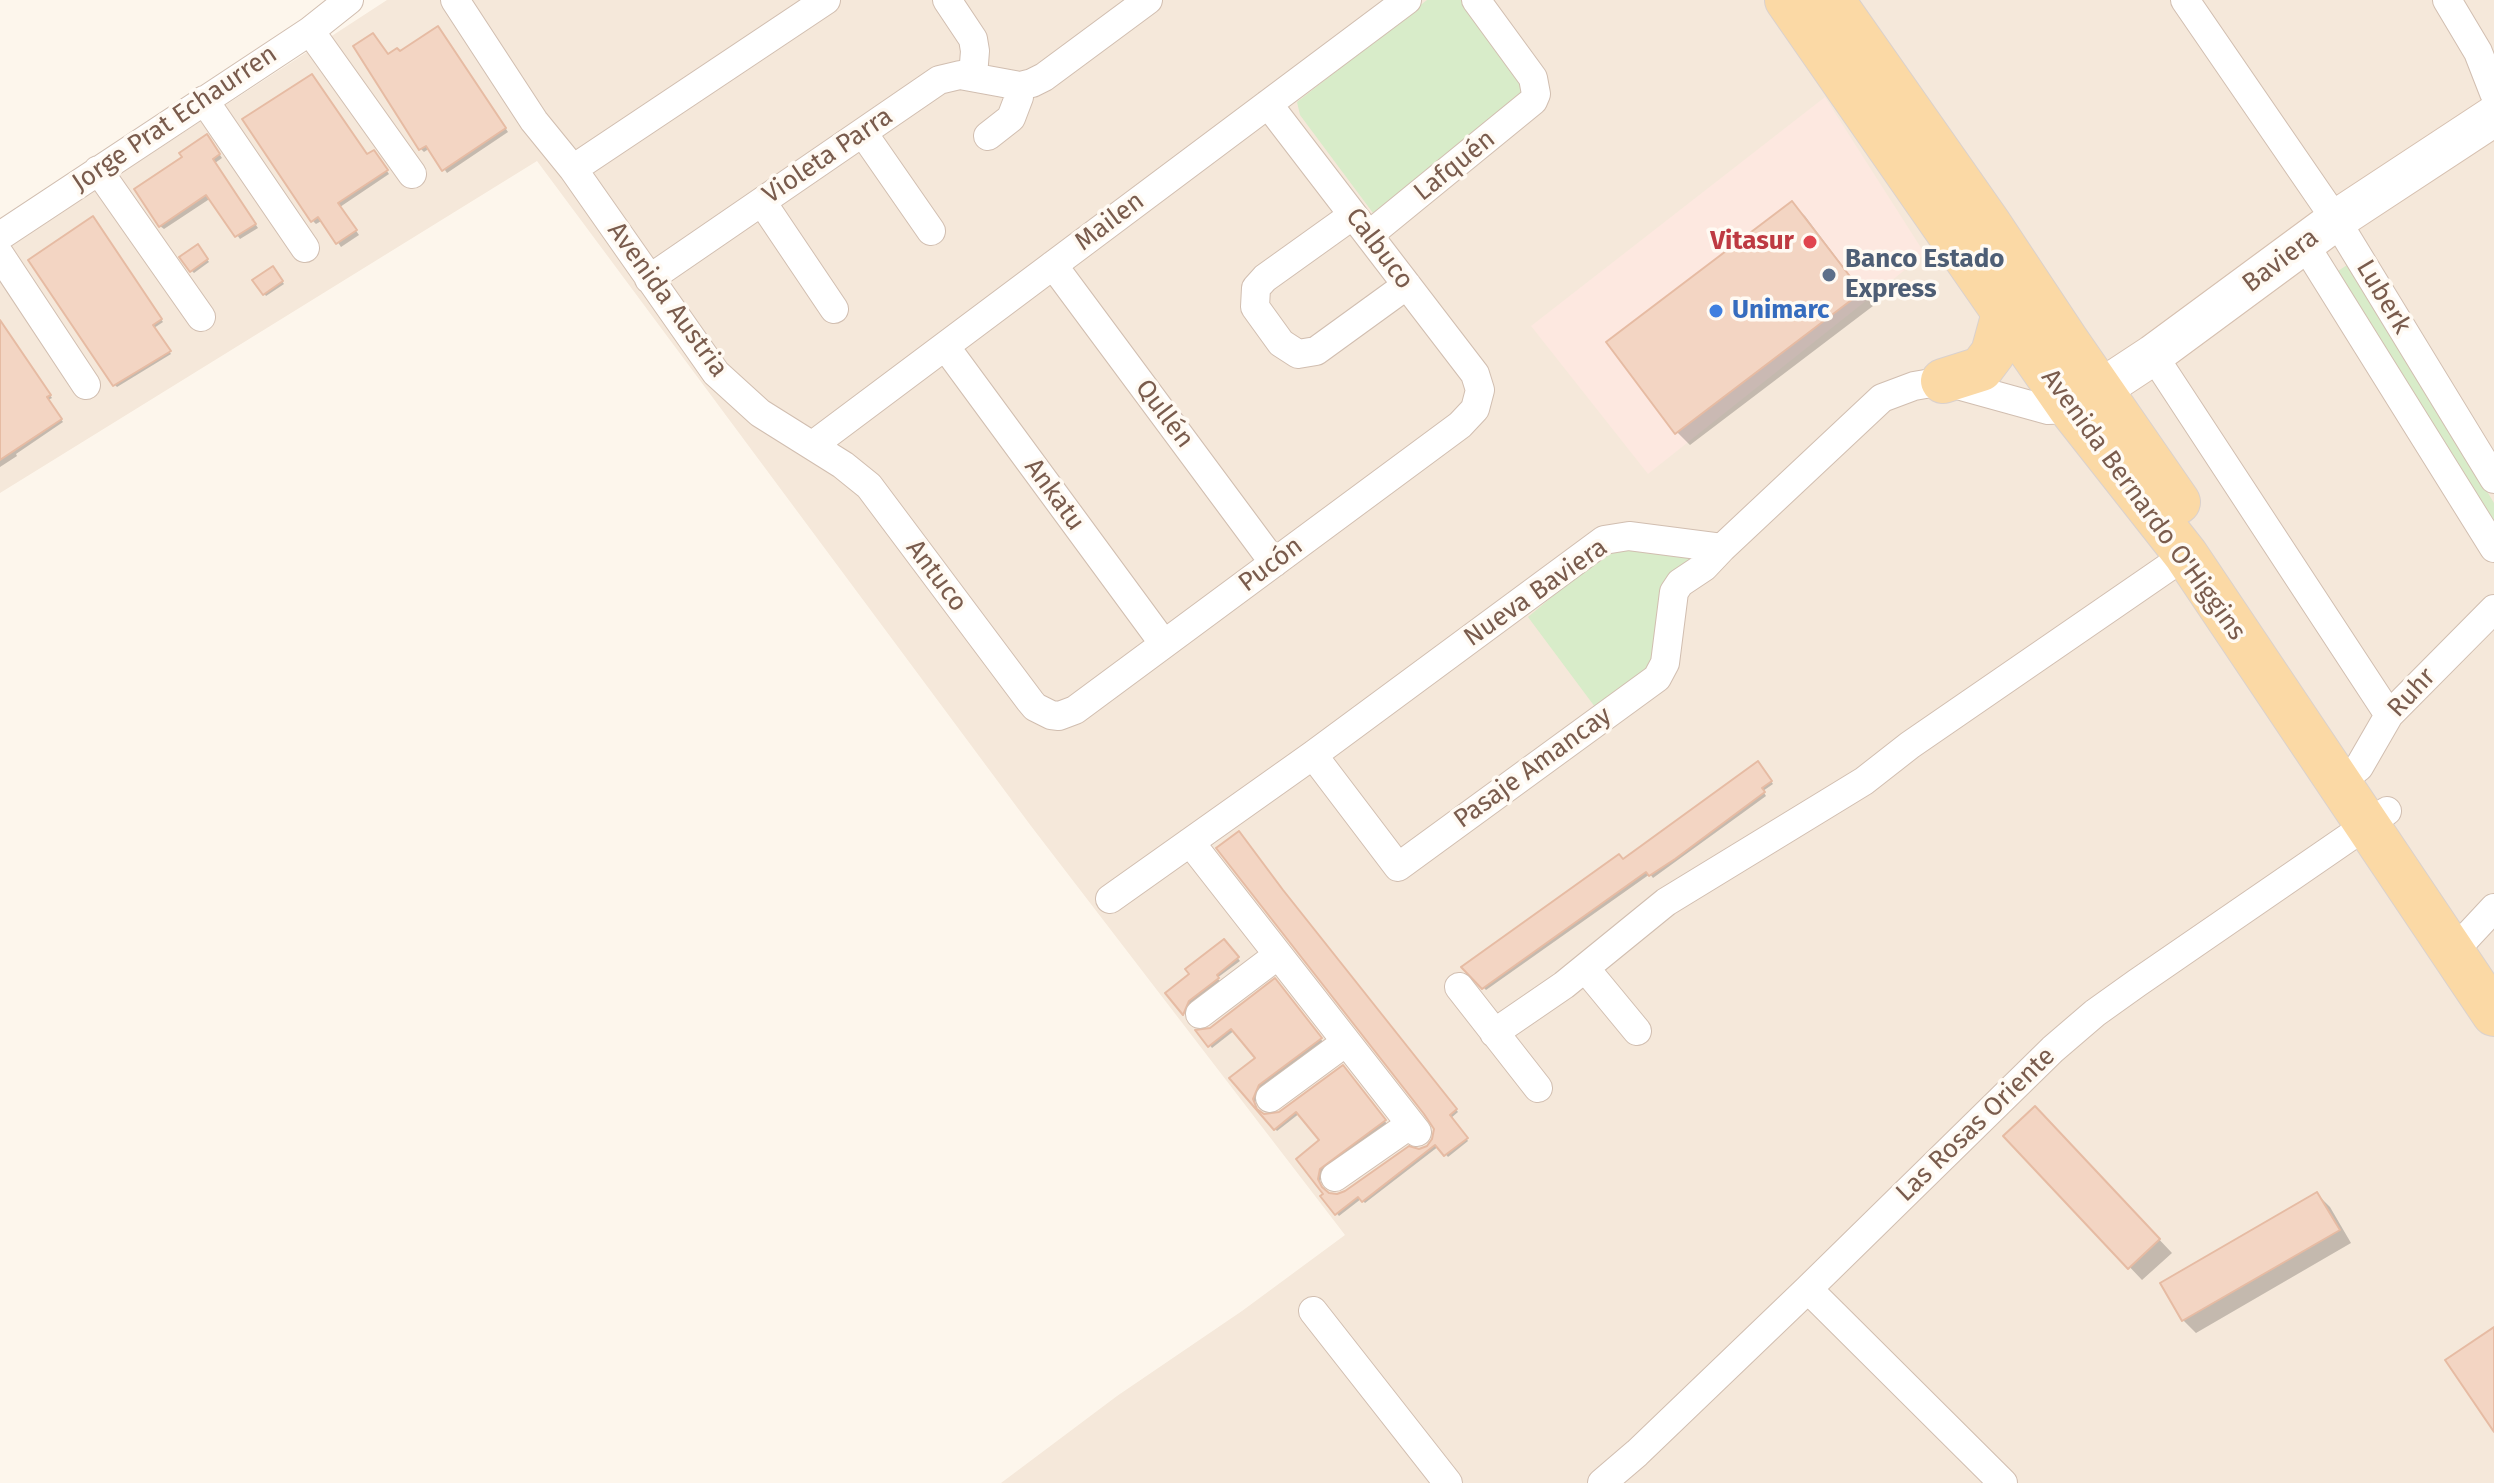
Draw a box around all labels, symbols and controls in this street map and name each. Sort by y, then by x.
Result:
street label: Jorge Prat Echaurren [67,39,283,199]
street label: Violeta Parra [757,101,899,211]
street label: Lafquén [1408,124,1502,208]
street label: Mailen [1069,186,1151,258]
street label: Calbuco [1338,202,1420,296]
street label: Avenida Austria [600,216,734,384]
street label: Baviera [2237,222,2325,300]
place label: Vitasur [1710,226,1794,258]
marker: Vitasur [1801,233,1819,251]
place label: Banco Estado Express [1845,244,2004,306]
street label: Luberk [2349,254,2417,340]
marker: Banco Estado Express [1820,266,1838,284]
place label: Unimarc [1732,295,1830,327]
marker: Unimarc [1707,302,1725,320]
street label: Avenida Bernardo O'Higgins [2034,363,2252,647]
street label: Qullén [1128,374,1200,454]
street label: Ankatu [1017,453,1091,537]
street label: Pucón [1233,531,1309,599]
street label: Nueva Baviera [1458,532,1614,654]
street label: Antuco [899,534,973,618]
street label: Ruhr [2381,662,2443,724]
street label: Pasaje Amancay [1448,700,1618,836]
street label: Las Rosas Oriente [1890,1041,2062,1209]

